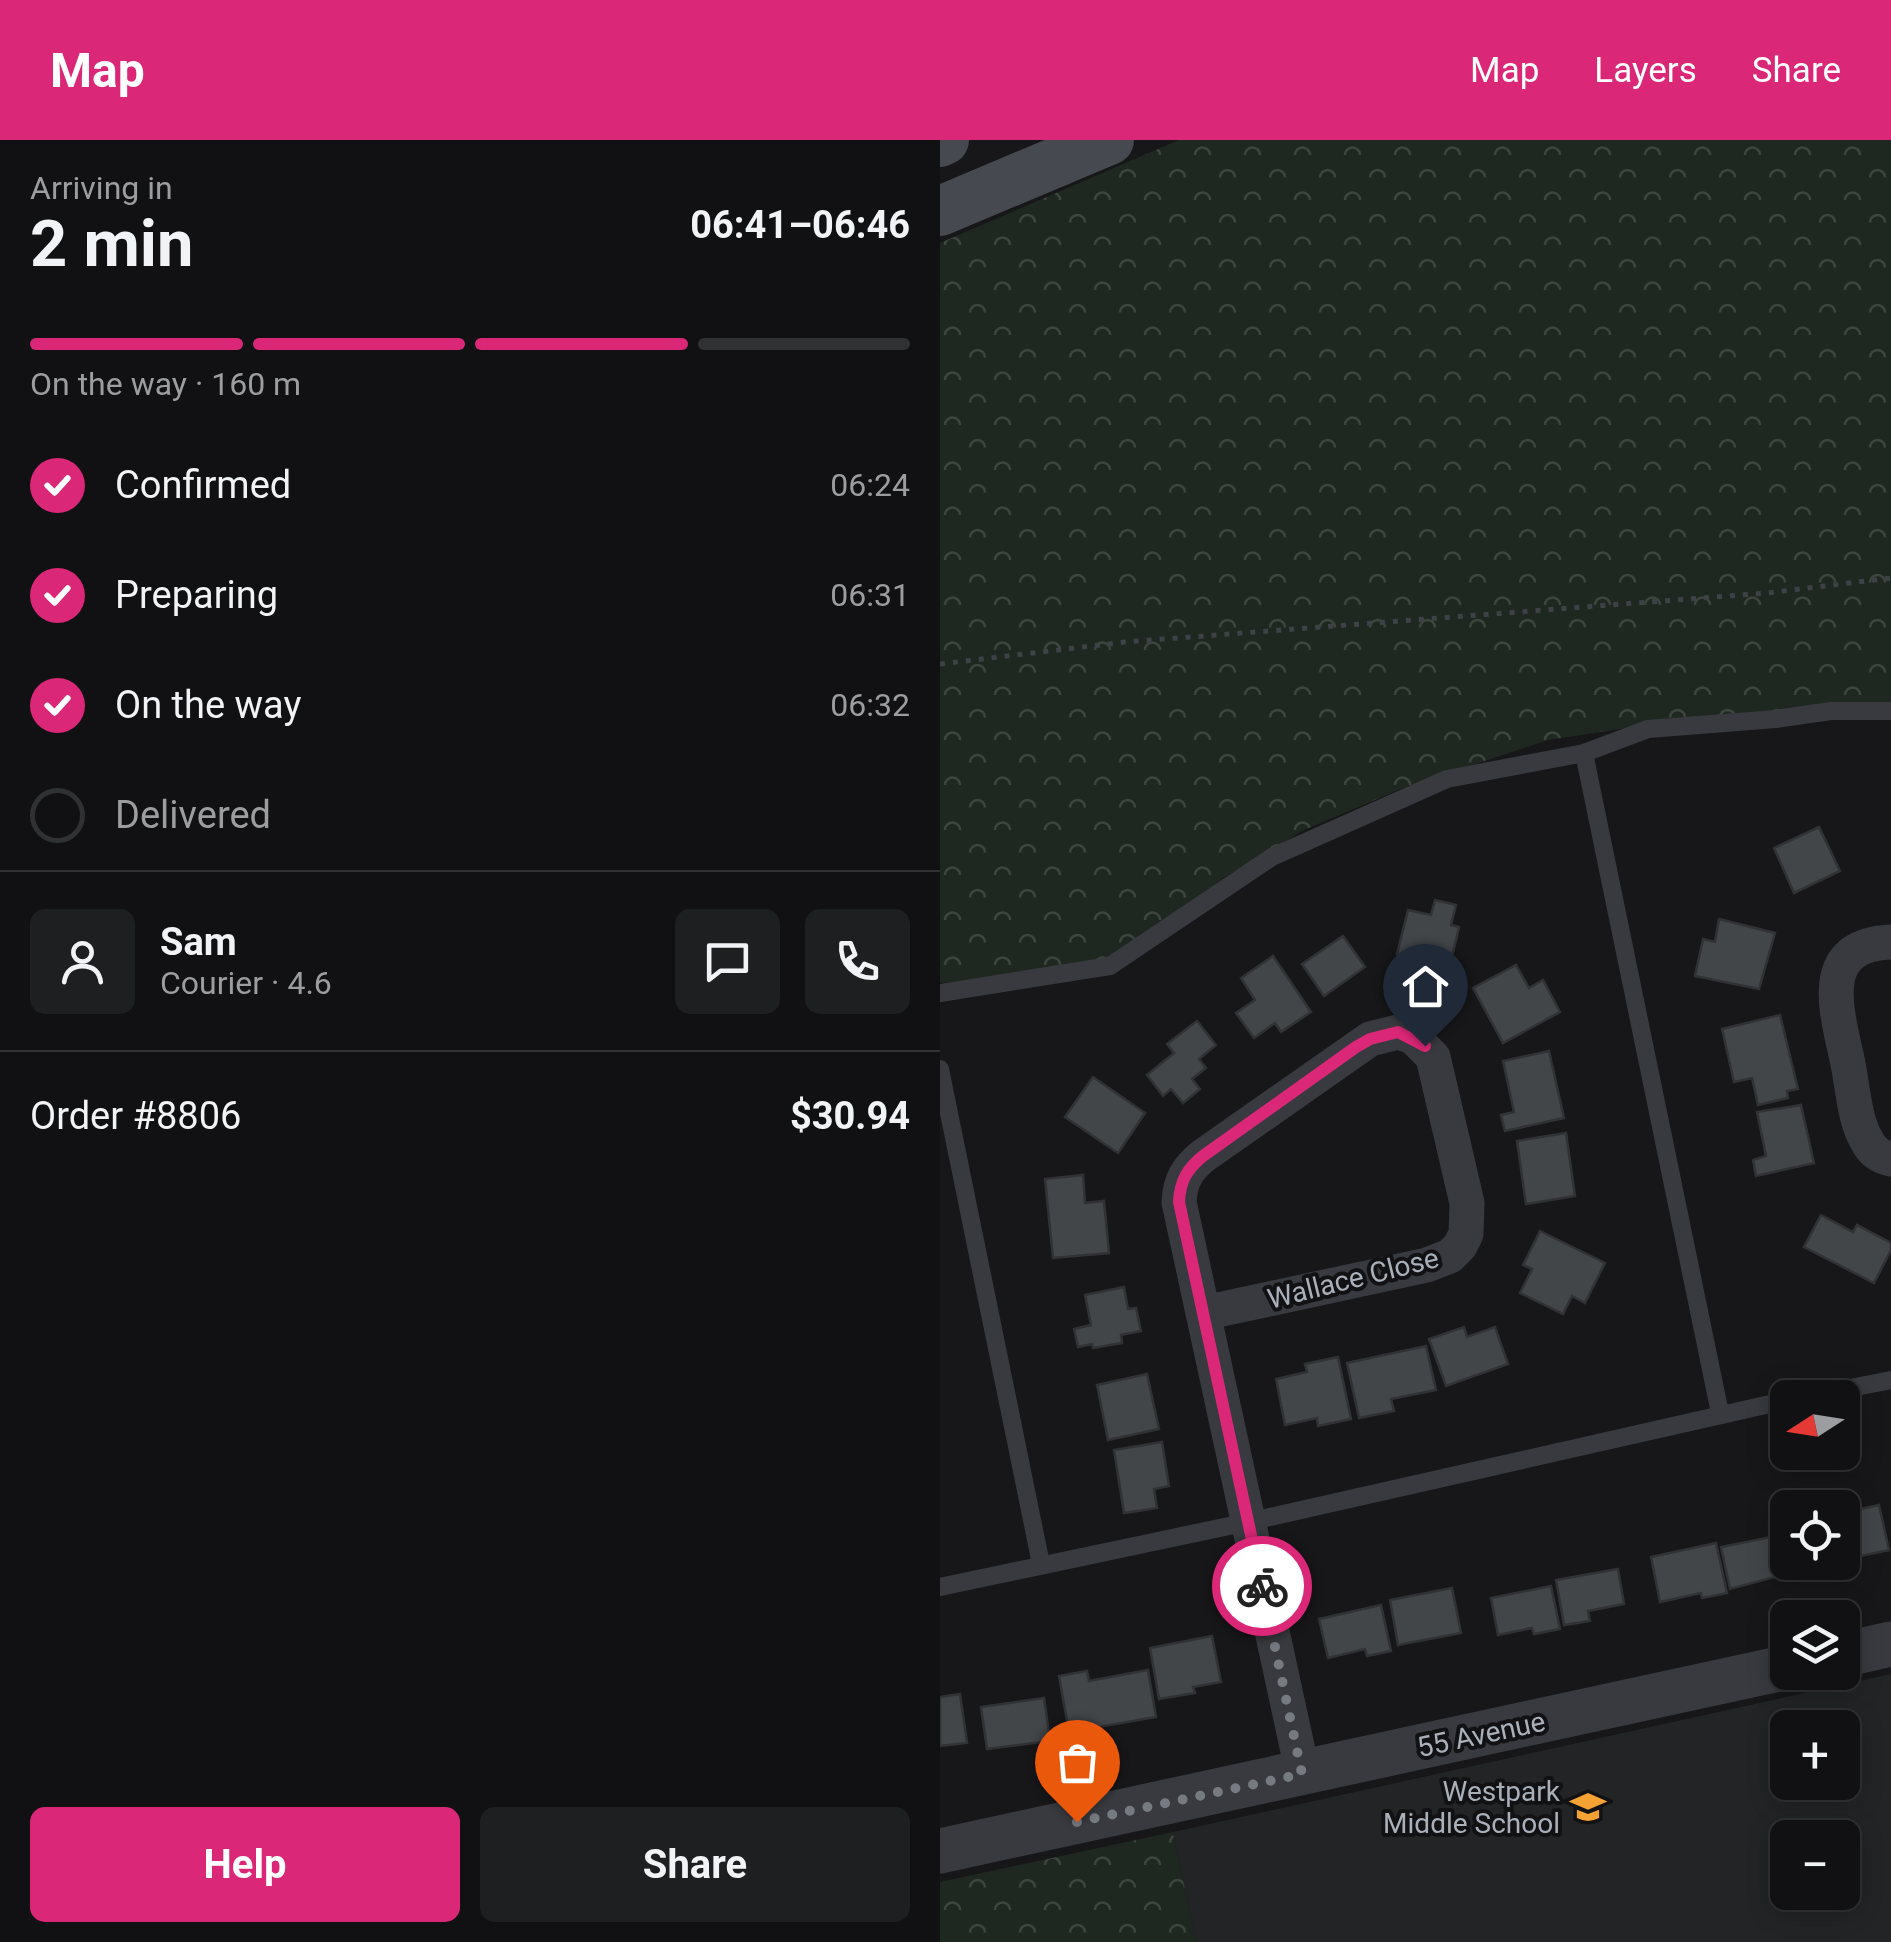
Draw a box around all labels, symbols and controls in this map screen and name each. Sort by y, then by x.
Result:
text: Map [50,42,145,99]
text: Map [1470,50,1539,91]
text: Layers [1594,50,1697,91]
text: Share [1752,50,1841,91]
text: Arriving in [30,169,173,207]
text: 06:41–06:46 [690,203,910,247]
text: 2 min [30,206,193,282]
text: On the way · 160 m [30,365,301,403]
icon: check [30,458,85,513]
text: Confirmed [115,463,291,507]
text: 06:24 [830,466,910,504]
icon: check [30,568,85,623]
text: Preparing [115,573,278,617]
text: 06:31 [830,576,910,614]
icon: check [30,678,85,733]
text: On the way [115,683,301,727]
text: 06:32 [830,686,910,724]
text: Delivered [115,793,271,837]
button: person [30,909,135,1014]
button: chat [675,909,780,1014]
button: phone [805,909,910,1014]
text: Sam [160,920,237,964]
pin [1383,944,1468,1047]
icon: home [1398,959,1453,1014]
text: Courier · 4.6 [160,964,332,1002]
text: Order #8806 [30,1094,241,1138]
text: $30.94 [790,1094,910,1138]
street label: Wallace Close [1264,1241,1442,1316]
north arrow [1770,1380,1860,1470]
map controls [1770,1380,1860,1910]
button: locate [1770,1490,1860,1580]
courier [1212,1536,1312,1636]
icon: bike [1235,1559,1290,1614]
button: layers [1770,1600,1860,1690]
street label: 55 Avenue [1414,1705,1548,1764]
button: + [1770,1710,1860,1800]
pin [1035,1720,1120,1823]
icon: bag [1050,1735,1105,1790]
place label: Westpark Middle School [1383,1775,1561,1840]
school or university icon: Westpark Middle School [1569,1788,1607,1826]
button: Help [30,1807,460,1922]
button: Share [480,1807,910,1922]
button: − [1770,1820,1860,1910]

